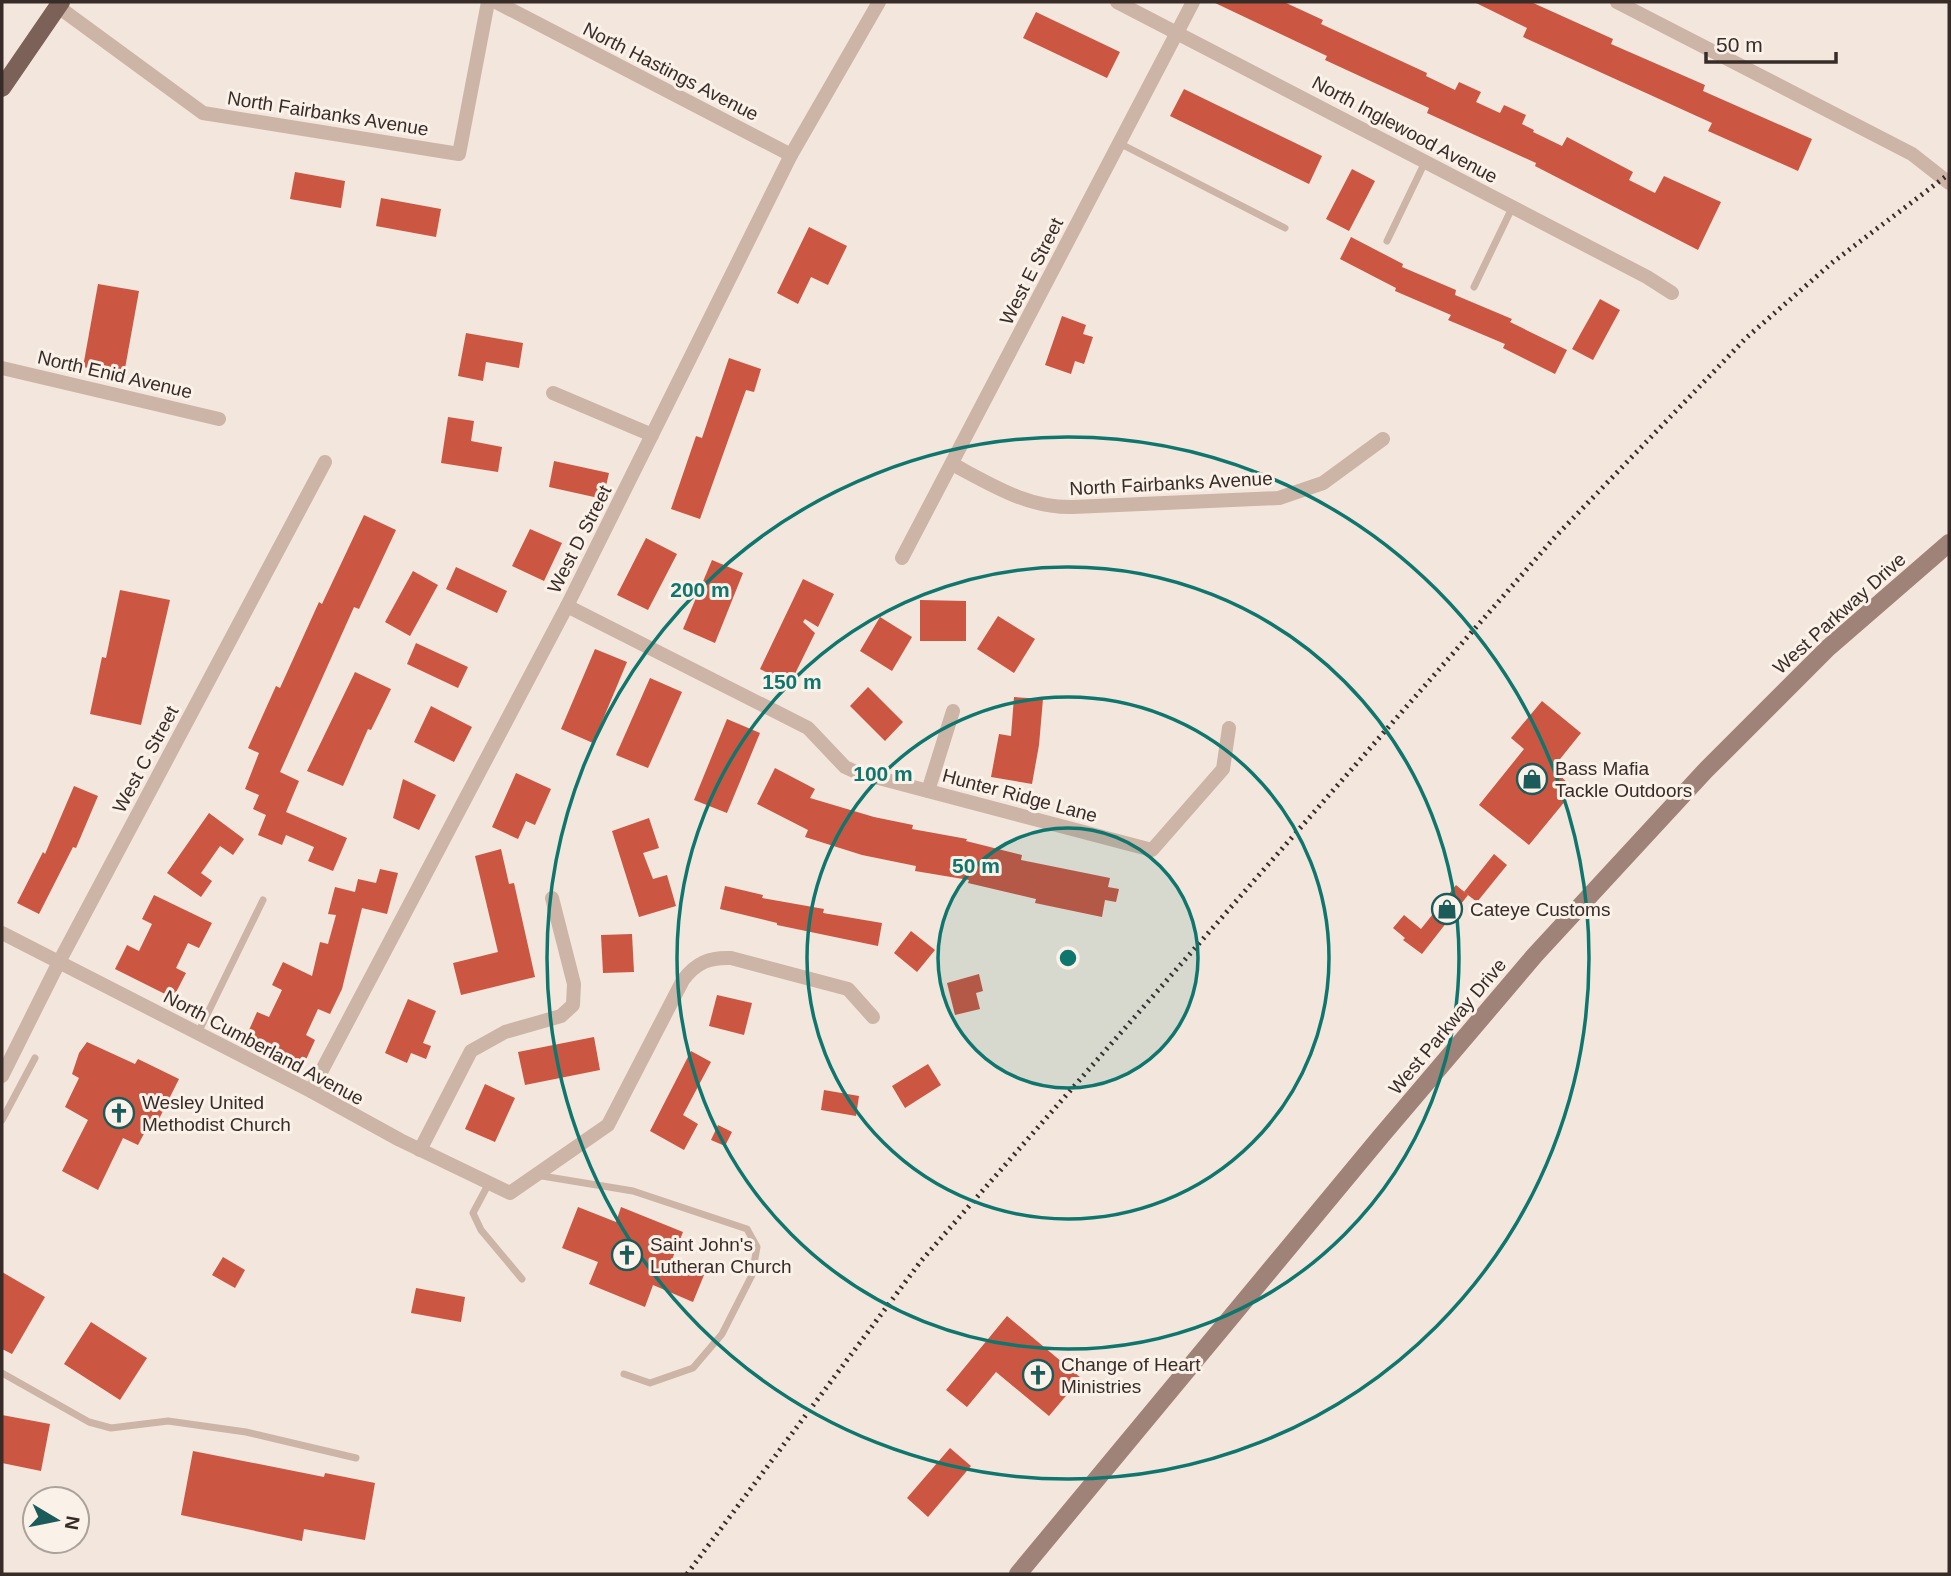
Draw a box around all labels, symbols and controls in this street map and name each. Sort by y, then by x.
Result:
street label: North Hastings Avenue [580,18,762,125]
scale bar [1706,21,1836,65]
text: 50 m [1716,33,1763,56]
street label: North Inglewood Avenue [1309,72,1501,187]
street label: North Fairbanks Avenue [226,87,430,140]
street label: West E Street [996,214,1068,328]
street label: North Enid Avenue [35,346,194,403]
street label: North Fairbanks Avenue [1069,468,1273,499]
street label: West D Street [543,481,616,597]
street label: West Parkway Drive [1769,548,1910,678]
text: 200 m [670,578,730,601]
text: 150 m [762,670,822,693]
street label: West C Street [108,702,183,816]
place label: Bass Mafia Tackle Outdoors [1555,758,1692,801]
text: 100 m [853,762,913,785]
shop icon: Bass Mafia Tackle Outdoors [1515,762,1549,796]
street label: Hunter Ridge Lane [940,765,1100,826]
text: 50 m [952,854,1000,877]
shop icon: Cateye Customs [1430,892,1464,926]
place label: Cateye Customs [1470,899,1610,920]
centre of rings [1056,946,1080,970]
street label: West Parkway Drive [1384,954,1510,1098]
street label: North Cumberland Avenue [160,986,367,1109]
place label: Wesley United Methodist Church [142,1092,291,1135]
church icon: Wesley United Methodist Church [102,1096,136,1130]
place label: Saint John's Lutheran Church [650,1234,792,1277]
church icon: Saint John's Lutheran Church [610,1238,644,1272]
place label: Change of Heart Ministries [1061,1354,1201,1397]
church icon: Change of Heart Ministries [1021,1358,1055,1392]
north arrow [21,1485,91,1555]
text: N [61,1514,84,1531]

